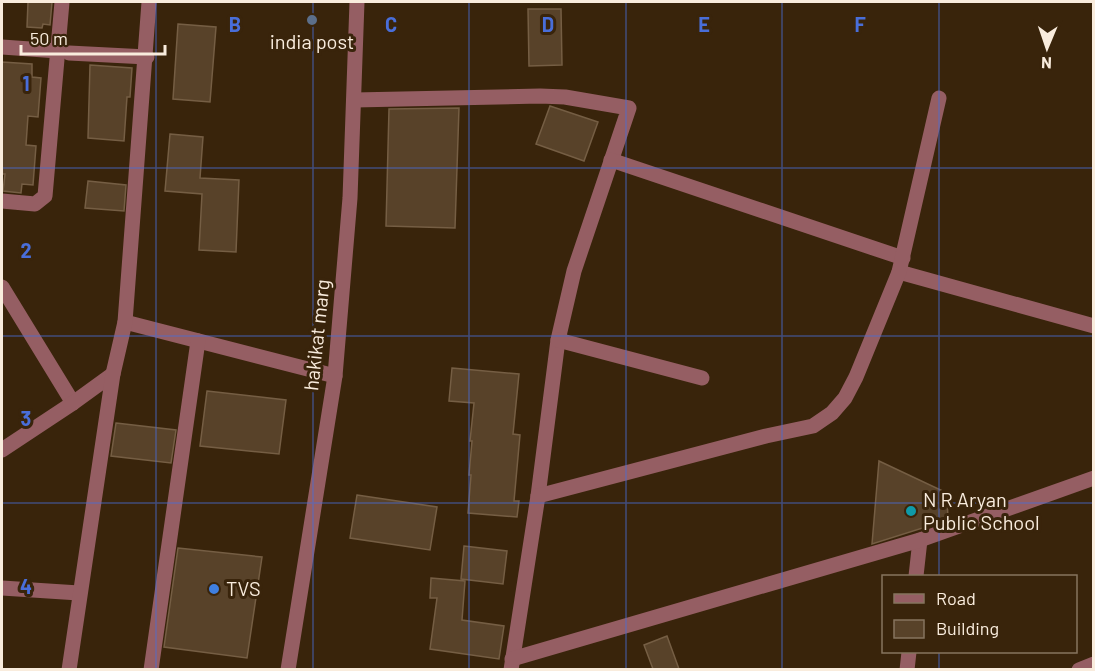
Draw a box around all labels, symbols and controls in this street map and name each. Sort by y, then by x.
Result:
text: B [229,12,241,36]
text: C [385,12,397,36]
text: D [542,12,554,36]
text: E [698,12,710,36]
text: F [854,12,866,36]
marker: india post [305,13,319,27]
scale bar [21,18,165,56]
north arrow [1017,18,1077,78]
text: 50 m [30,27,68,49]
place label: india post [270,29,354,53]
text: N [1041,54,1052,73]
text: 1 [22,71,30,95]
text: 2 [20,238,32,262]
street label: hakikat marg [298,278,334,392]
text: 3 [21,406,31,430]
place label: N R Aryan Public School [923,487,1040,534]
marker: N R Aryan Public School [904,504,918,518]
text: 4 [20,574,32,598]
legend [882,575,1077,653]
place label: TVS [226,576,261,600]
marker: TVS [207,582,221,596]
text: Road [936,587,976,609]
text: Building [936,617,999,639]

